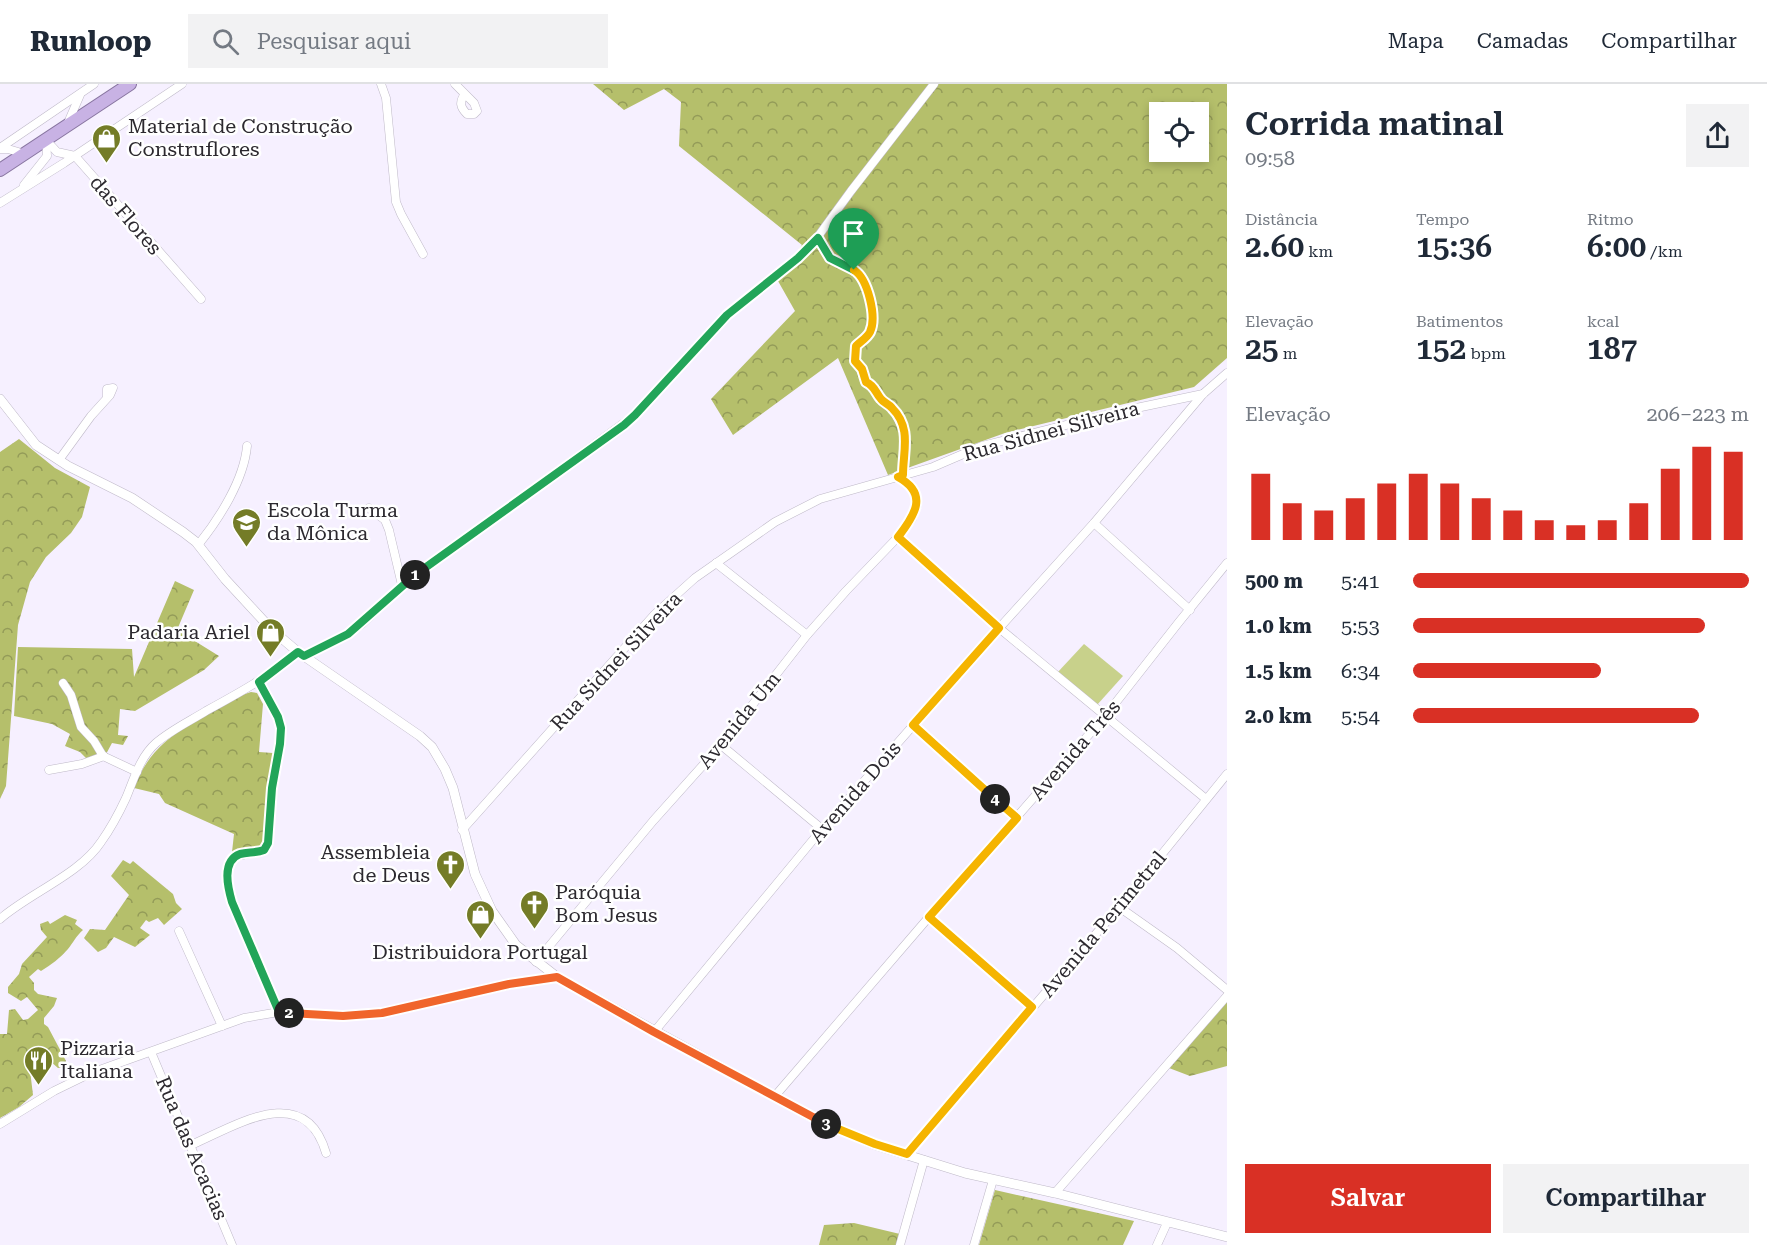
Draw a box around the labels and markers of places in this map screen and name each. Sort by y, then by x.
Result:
place label: Material de Construção Construflores [128,114,353,161]
shop icon: Material de Construção Construflores [91,122,123,164]
pin [828,208,879,270]
place label: Escola Turma da Mônica [267,498,398,545]
school or university icon: Escola Turma da Mônica [230,506,262,548]
pin: 1 [400,560,430,590]
shop icon: Padaria Ariel [255,616,287,658]
place label: Padaria Ariel [127,620,250,644]
pin: 4 [980,784,1010,814]
place label: Assembleia de Deus [321,840,430,887]
church icon: Assembleia de Deus [435,848,467,890]
place label: Paróquia Bom Jesus [555,880,657,927]
church icon: Paróquia Bom Jesus [518,888,550,930]
shop icon: Distribuidora Portugal [464,898,496,940]
place label: Distribuidora Portugal [372,940,588,964]
pin: 2 [274,998,304,1028]
place label: Pizzaria Italiana [60,1036,135,1083]
restaurant icon: Pizzaria Italiana [23,1044,55,1086]
pin: 3 [811,1109,841,1139]

